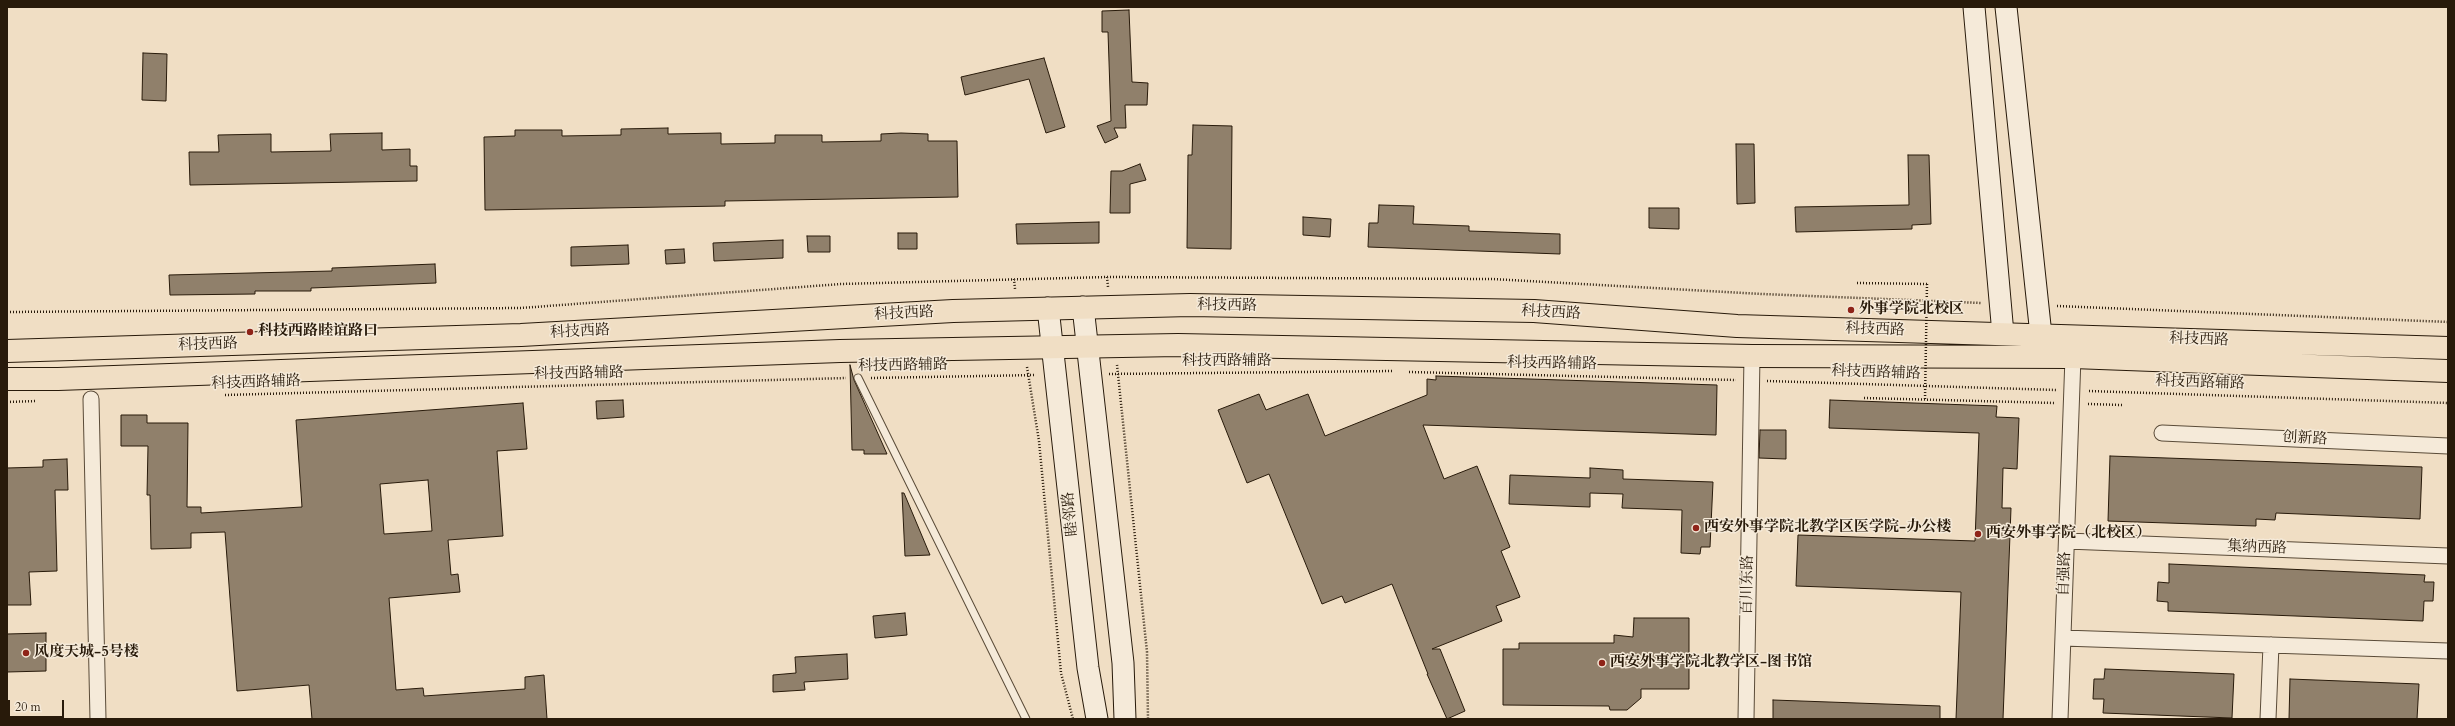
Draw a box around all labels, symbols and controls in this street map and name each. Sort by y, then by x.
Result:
street label: 科技西路 [1197,296,1257,316]
place label: 外事学院北校区 [1859,301,1964,319]
street label: 科技西路 [1521,302,1581,324]
street label: 科技西路 [874,303,934,325]
marker: 外事学院北校区 [1846,305,1856,315]
street label: 科技西路 [1845,320,1905,340]
street label: 科技西路 [550,321,610,343]
place label: 科技西路睦谊路口 [258,323,378,341]
marker: 科技西路睦谊路口 [245,327,255,337]
street label: 科技西路 [2169,330,2229,350]
street label: 科技西路 [178,335,238,355]
street label: 科技西路辅路 [1182,353,1272,371]
street label: 科技西路辅路 [1507,354,1597,374]
street label: 科技西路辅路 [858,356,948,376]
street label: 科技西路辅路 [1831,362,1921,384]
street label: 科技西路辅路 [534,364,624,384]
street label: 科技西路辅路 [211,372,301,394]
street label: 科技西路辅路 [2155,372,2245,394]
street label: 创新路 [2282,429,2328,449]
street label: 睦邻路 [1060,491,1082,537]
place label: 西安外事学院北教学区医学院-办公楼 [1704,519,1951,537]
marker: 西安外事学院北教学区医学院-办公楼 [1691,523,1701,533]
place label: 西安外事学院（北校区） [1986,525,2151,543]
marker: 西安外事学院（北校区） [1973,529,1983,539]
street label: 集纳西路 [2227,538,2287,558]
street label: 自强路 [2055,551,2075,597]
street label: 百川东路 [1738,555,1758,615]
place label: 风度天城-5号楼 [34,644,139,662]
marker: 风度天城-5号楼 [21,648,31,658]
place label: 西安外事学院北教学区-图书馆 [1610,654,1812,672]
marker: 西安外事学院北教学区-图书馆 [1597,658,1607,668]
scale bar [10,692,66,718]
text: 20 m [15,699,41,715]

